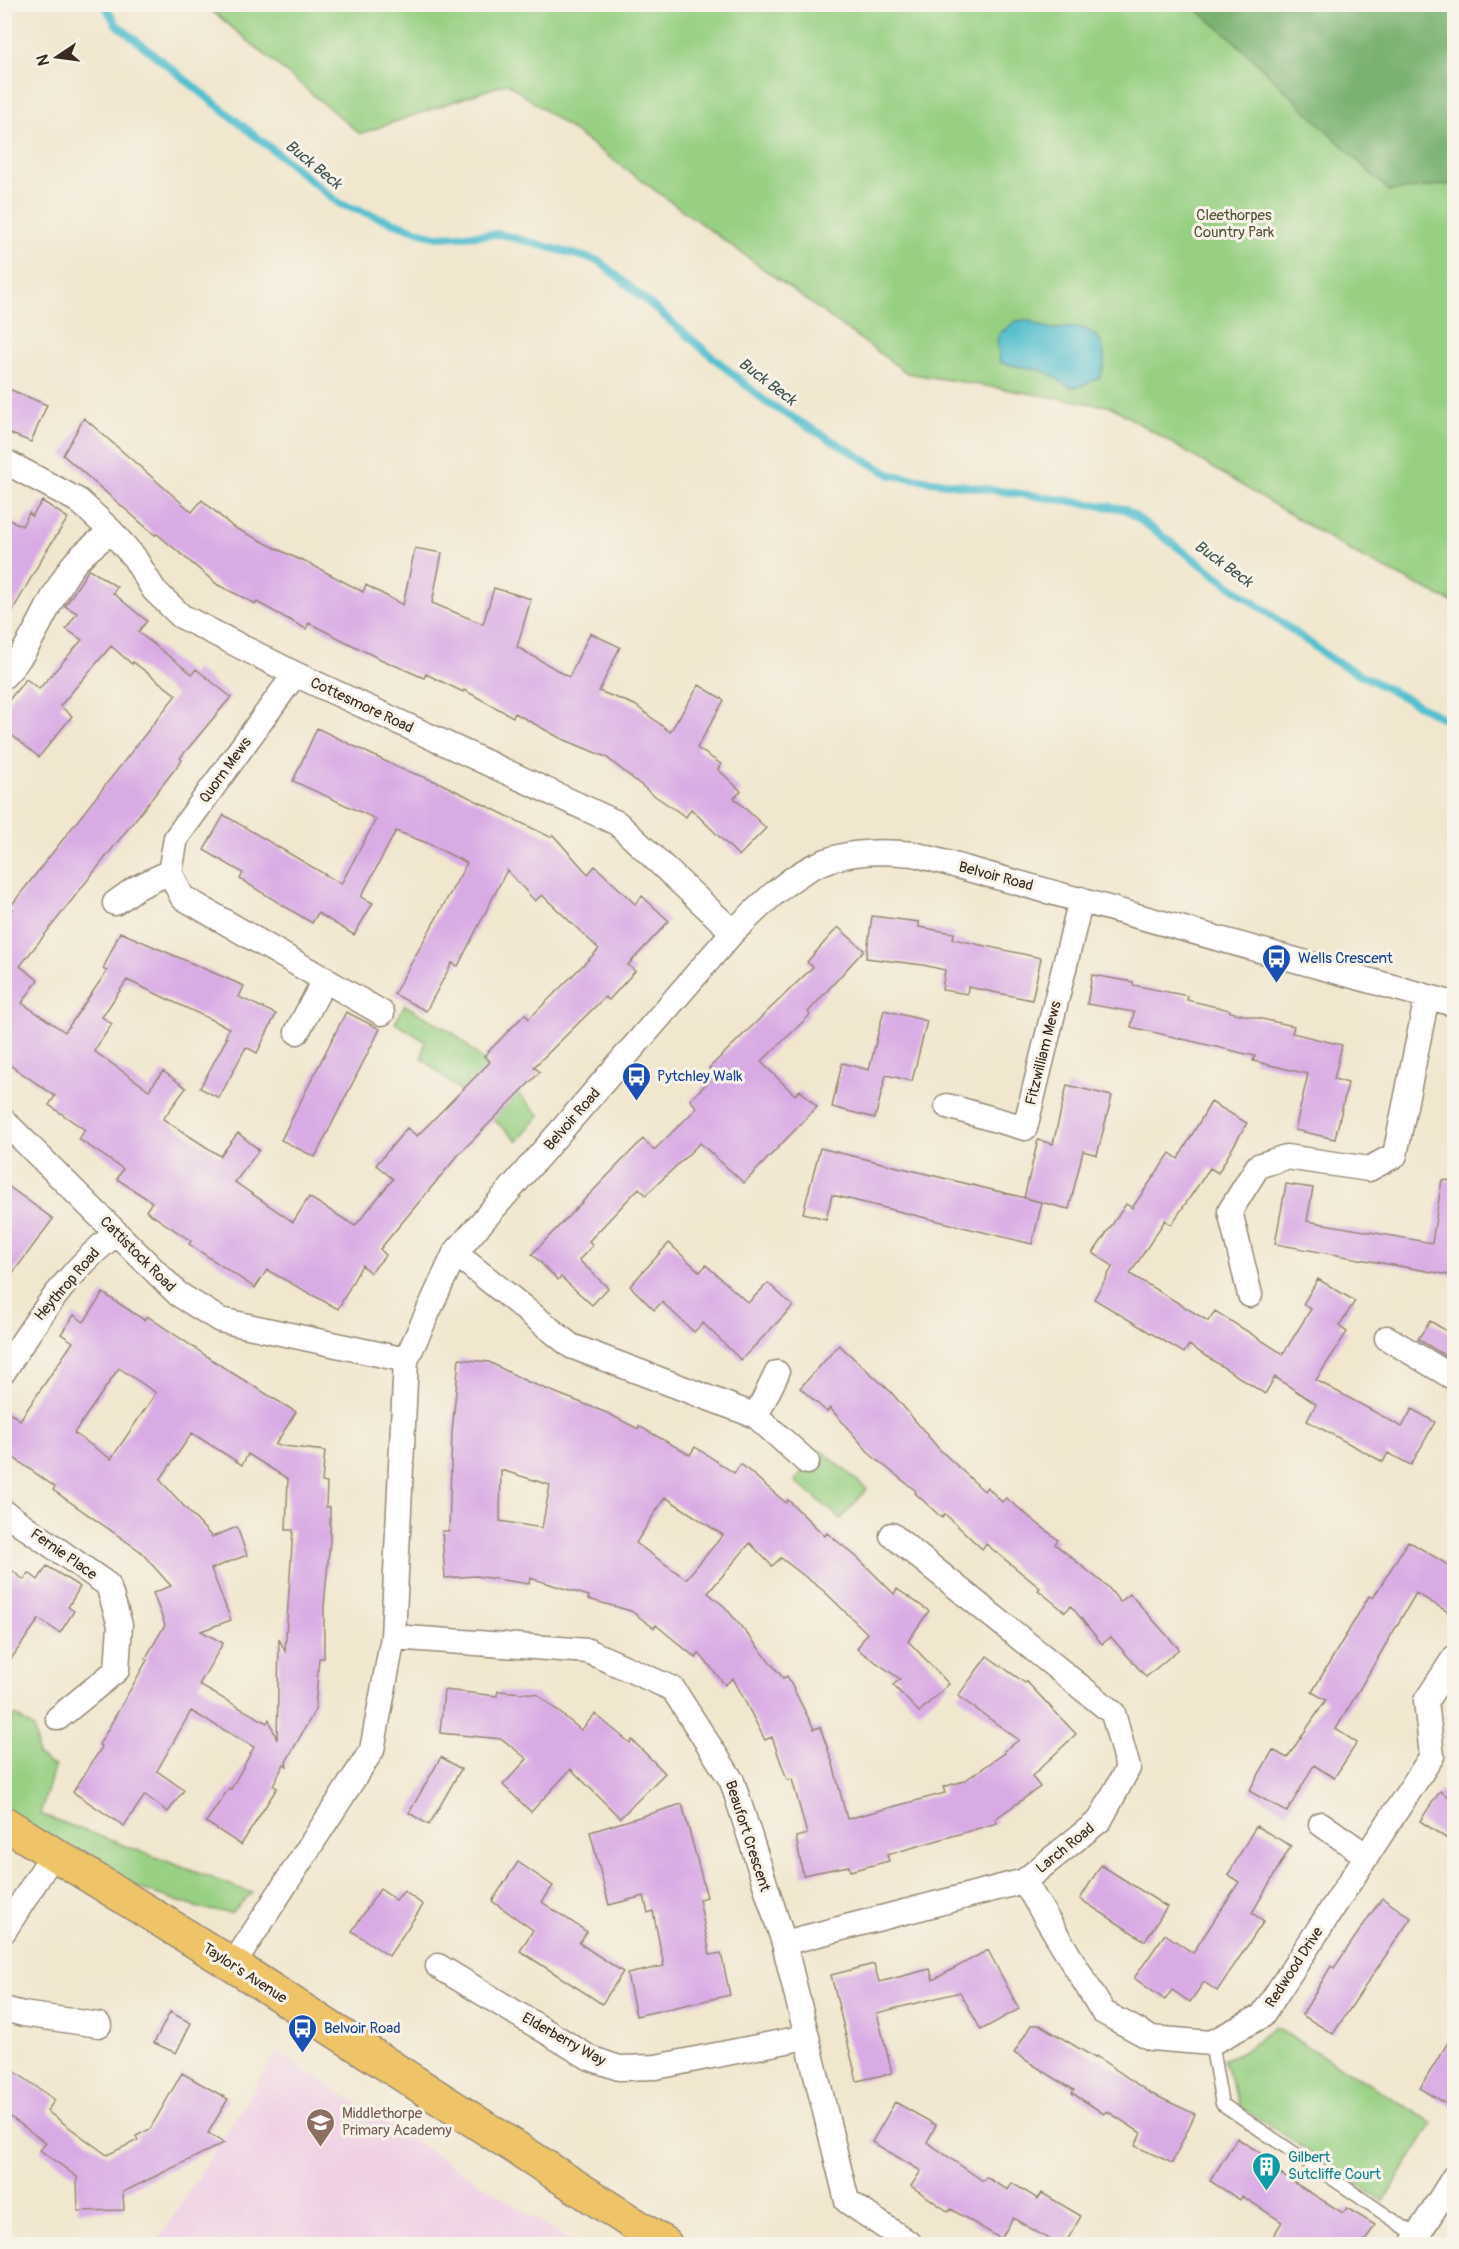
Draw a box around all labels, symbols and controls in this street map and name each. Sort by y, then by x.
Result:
north arrow [27,27,87,87]
text: N [32,52,54,68]
water label: Buck Beck [281,136,347,195]
park label: Cleethorpes Country Park [1194,206,1275,242]
water label: Buck Beck [735,354,801,411]
water label: Buck Beck [1190,536,1258,592]
street label: Cottesmore Road [307,673,416,738]
street label: Quorn Mews [195,733,256,807]
street label: Belvoir Road [956,857,1035,896]
bus stop icon: Wells Crescent [1261,942,1293,984]
place label: Wells Crescent [1298,949,1394,968]
street label: Fitzwilliam Mews [1021,999,1066,1107]
bus stop icon: Pytchley Walk [620,1060,652,1102]
place label: Pytchley Walk [657,1067,743,1086]
street label: Belvoir Road [540,1084,605,1154]
street label: Cattistock Road [96,1212,180,1296]
street label: Heythrop Road [31,1244,104,1325]
street label: Fernie Place [27,1525,101,1585]
street label: Beaufort Crescent [721,1778,775,1895]
street label: Larch Road [1032,1819,1098,1878]
street label: Redwood Drive [1261,1923,1328,2011]
street label: Taylor's Avenue [199,1939,291,2008]
street label: Elderberry Way [519,2009,610,2071]
bus stop icon: Belvoir Road [287,2012,319,2054]
place label: Belvoir Road [324,2019,401,2038]
place label: Middlethorpe Primary Academy [342,2104,452,2140]
school or university icon: Middlethorpe Primary Academy [305,2106,337,2148]
place label: Gilbert Sutcliffe Court [1288,2148,1382,2184]
building icon: Gilbert Sutcliffe Court [1251,2150,1283,2192]

